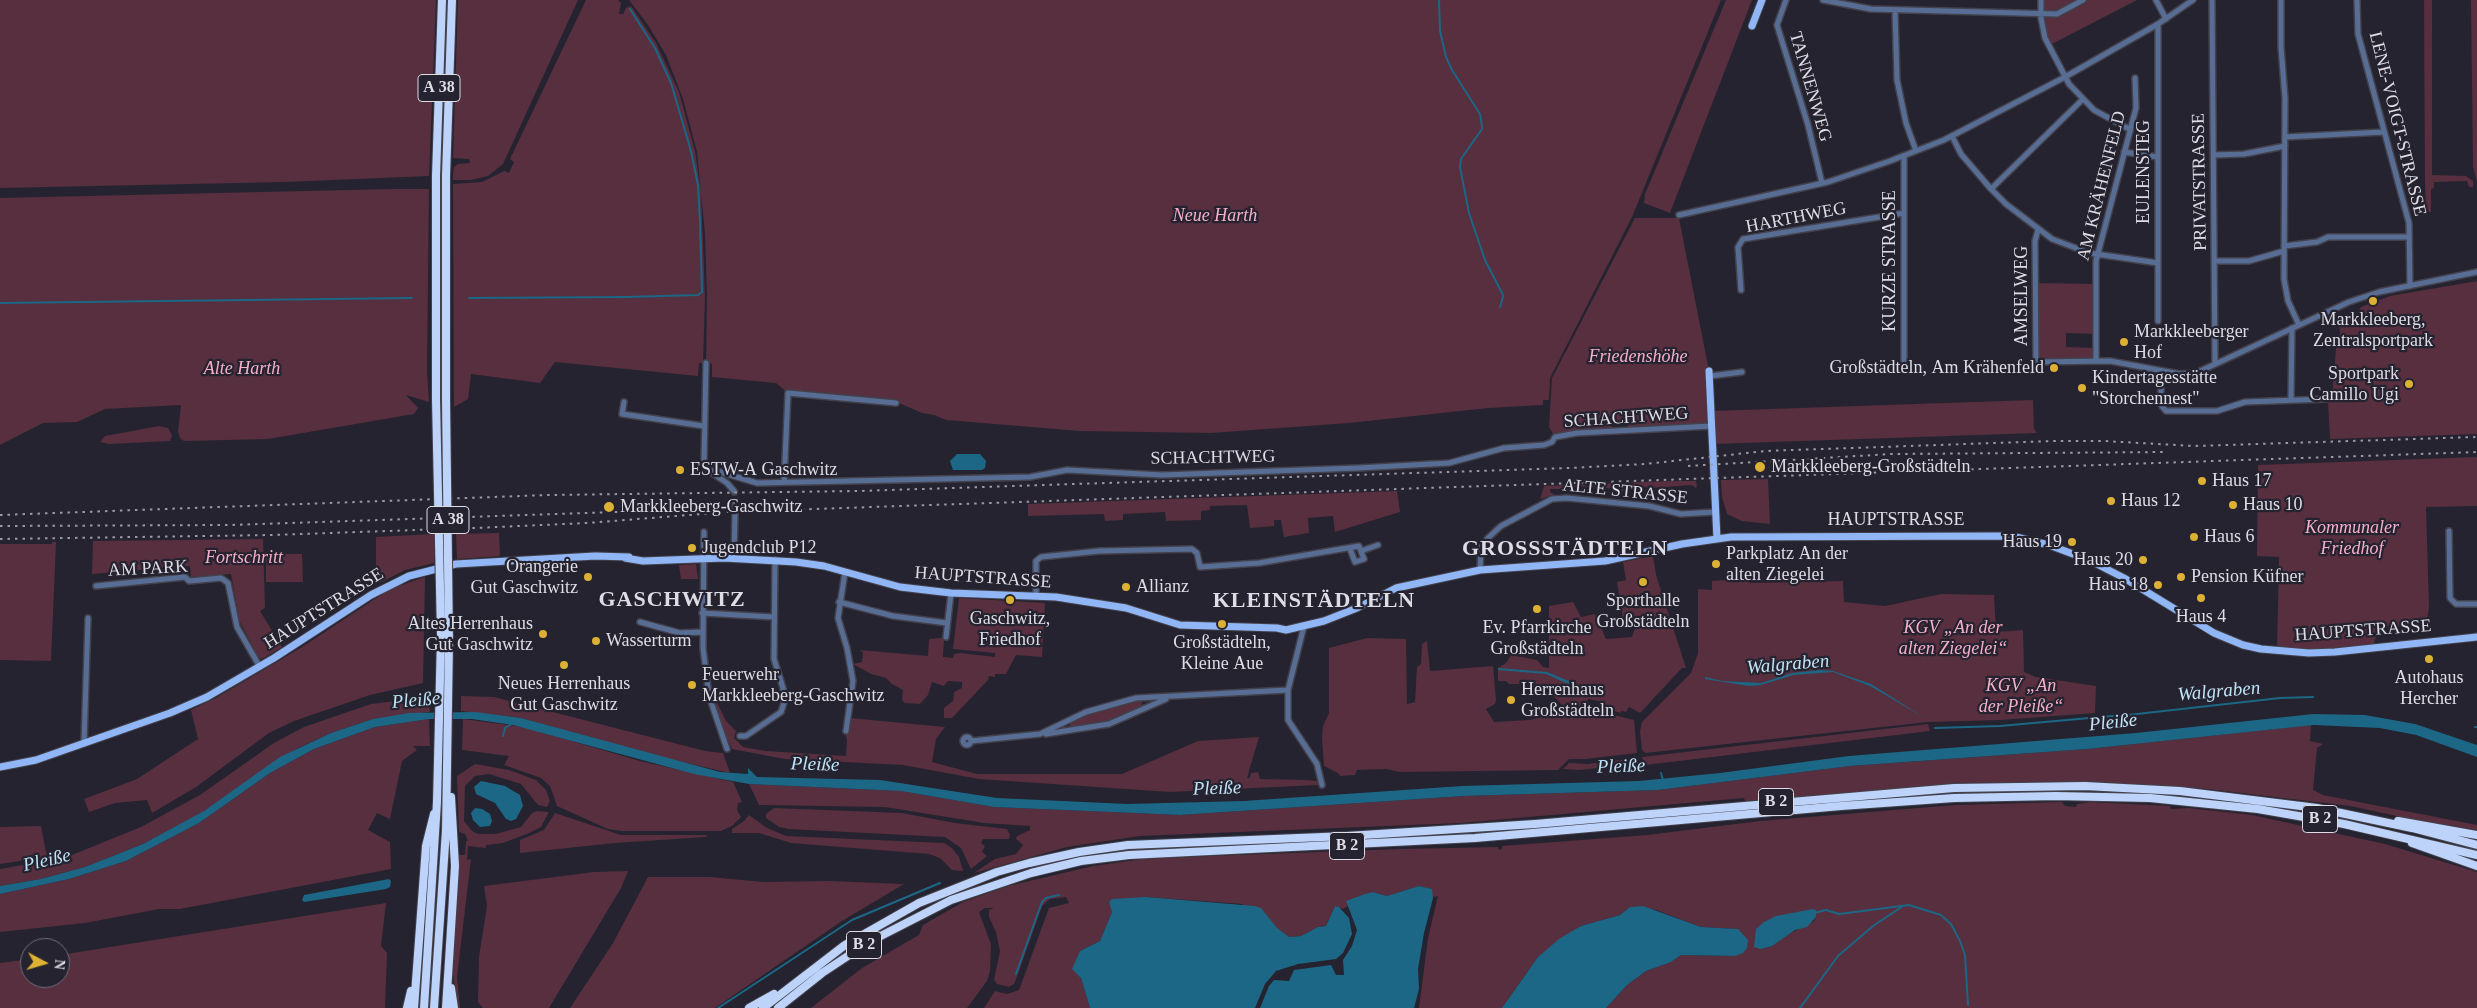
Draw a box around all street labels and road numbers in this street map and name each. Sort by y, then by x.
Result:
street label: TANNENWEG [1784,29,1836,145]
street label: LENE-VOIGT-STRASSE [2364,30,2430,218]
road number: A 38 [418,75,460,102]
street label: AM KRÄHENFELD [2073,109,2131,263]
street label: PRIVATSTRASSE [2188,113,2212,251]
street label: EULENSTEG [2133,120,2155,224]
street label: KURZE STRASSE [1879,190,1901,332]
street label: HARTHWEG [1744,198,1848,238]
street label: AMSELWEG [2011,246,2033,346]
street label: SCHACHTWEG [1563,403,1689,433]
street label: SCHACHTWEG [1150,446,1276,470]
street label: ALTE STRASSE [1561,475,1689,509]
road number: A 38 [427,506,469,534]
street label: HAUPTSTRASSE [1827,509,1965,531]
street label: AM PARK [108,556,188,582]
street label: HAUPTSTRASSE [914,562,1052,594]
street label: HAUPTSTRASSE [260,564,388,654]
street label: HAUPTSTRASSE [2294,615,2432,647]
road number: B 2 [1758,789,1794,816]
road number: B 2 [2302,806,2338,832]
road number: B 2 [1330,832,1364,859]
road number: B 2 [846,932,882,958]

